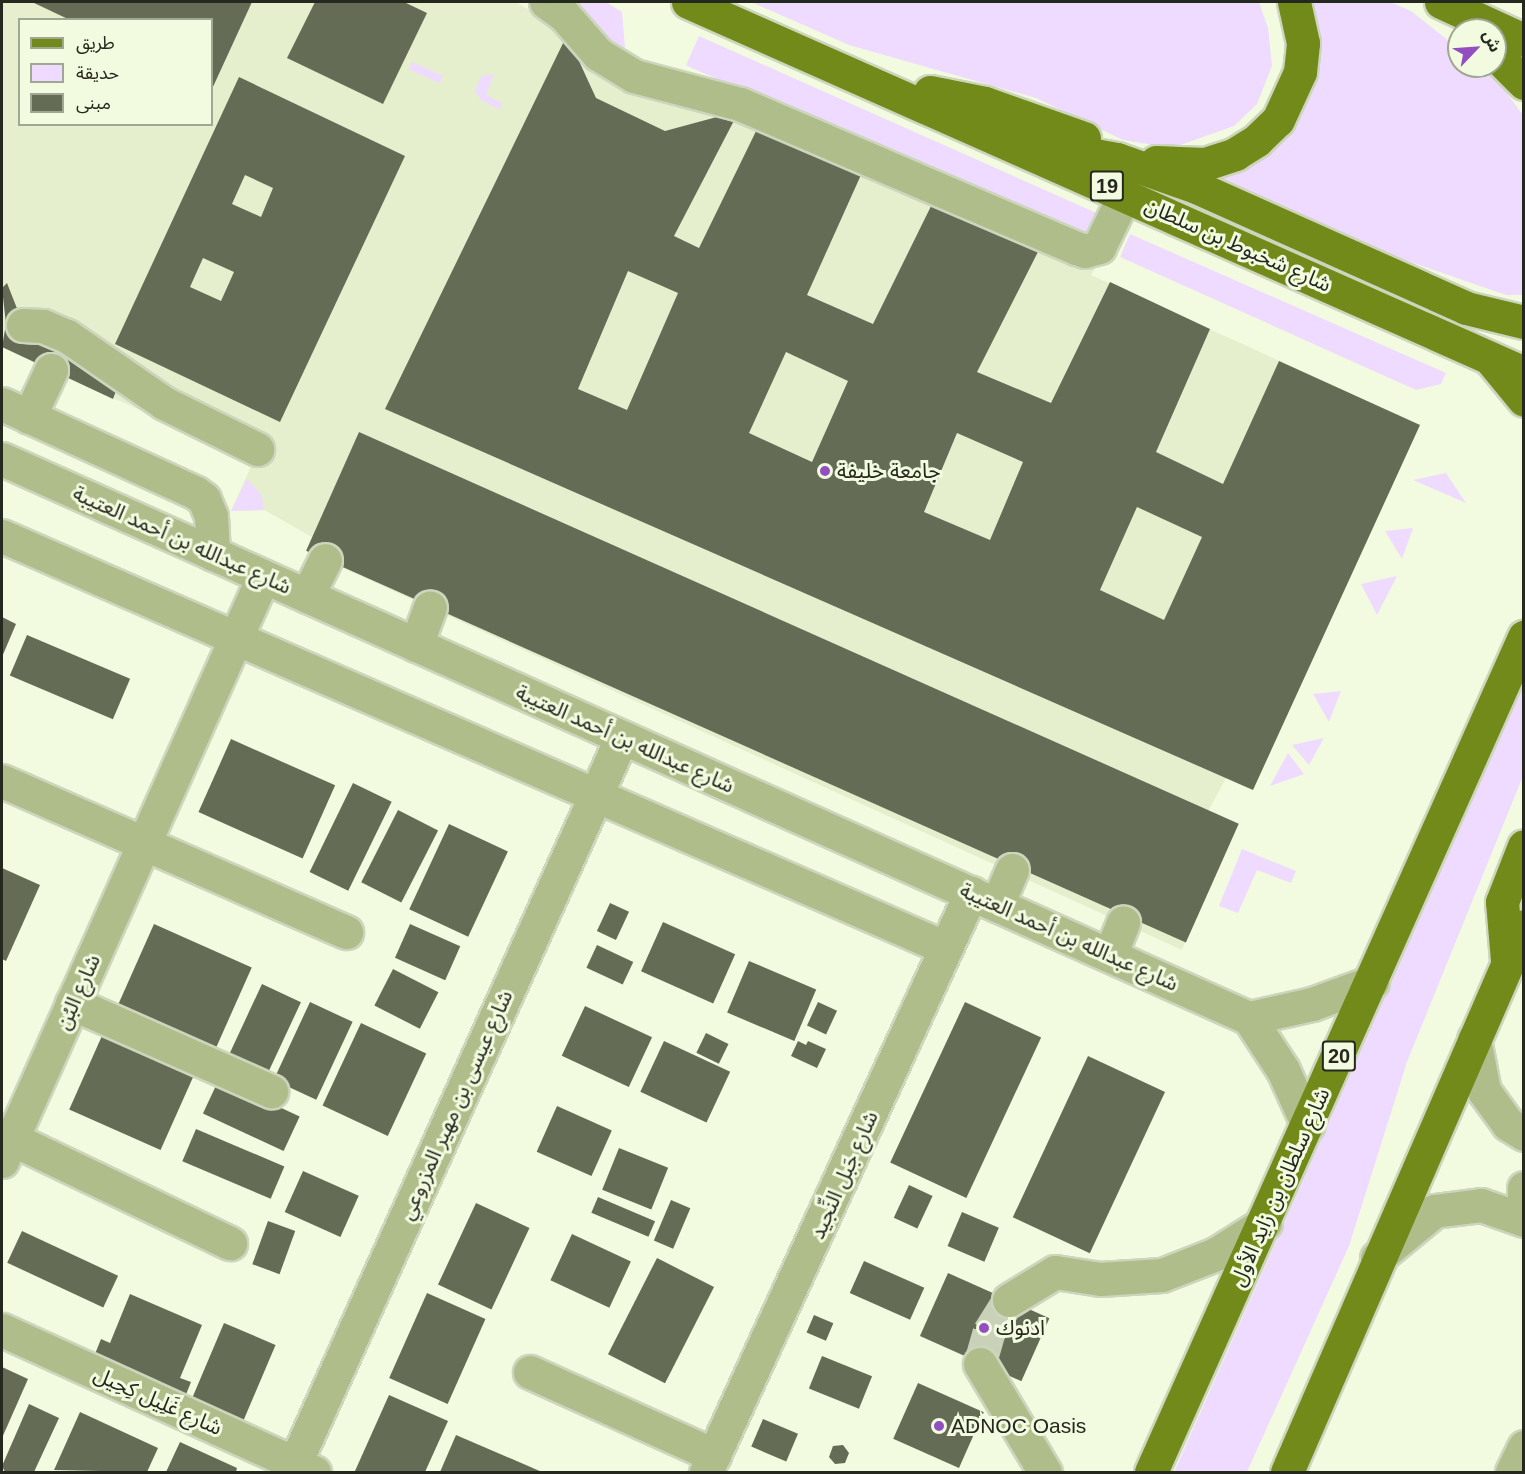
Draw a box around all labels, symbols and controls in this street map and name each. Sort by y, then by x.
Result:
legend [18,18,213,126]
north arrow [1447,18,1507,78]
text: ش [1480,27,1504,55]
text: طريق [76,33,115,53]
text: حديقة [76,63,119,83]
text: مبنى [76,93,111,113]
road number: 19 [1089,169,1125,203]
street label: شارع شخبوط بن سلطان [1141,193,1335,297]
place label: جامعة خليفة [837,458,941,484]
marker: جامعة خليفة [818,464,832,478]
street label: شارع عبدالله بن أحمد العتيبة [69,480,295,600]
street label: شارع عبدالله بن أحمد العتيبة [512,679,738,799]
street label: شارع عبدالله بن أحمد العتيبة [956,877,1182,997]
street label: شارع البُن [50,950,106,1034]
street label: شارع عيسى بن مهير المزروعي [394,986,518,1224]
road number: 20 [1321,1039,1357,1073]
street label: شارع سلطان بن زايد الأول [1225,1084,1335,1290]
street label: شارع جَبل النِّجيد [805,1107,883,1243]
place label: ادنوك [996,1315,1045,1341]
marker: ادنوك [977,1321,991,1335]
street label: شارع غَلِيل كِحِيل [90,1361,226,1441]
place label: ADNOC Oasis [951,1413,1086,1439]
marker: ADNOC Oasis [932,1419,946,1433]

